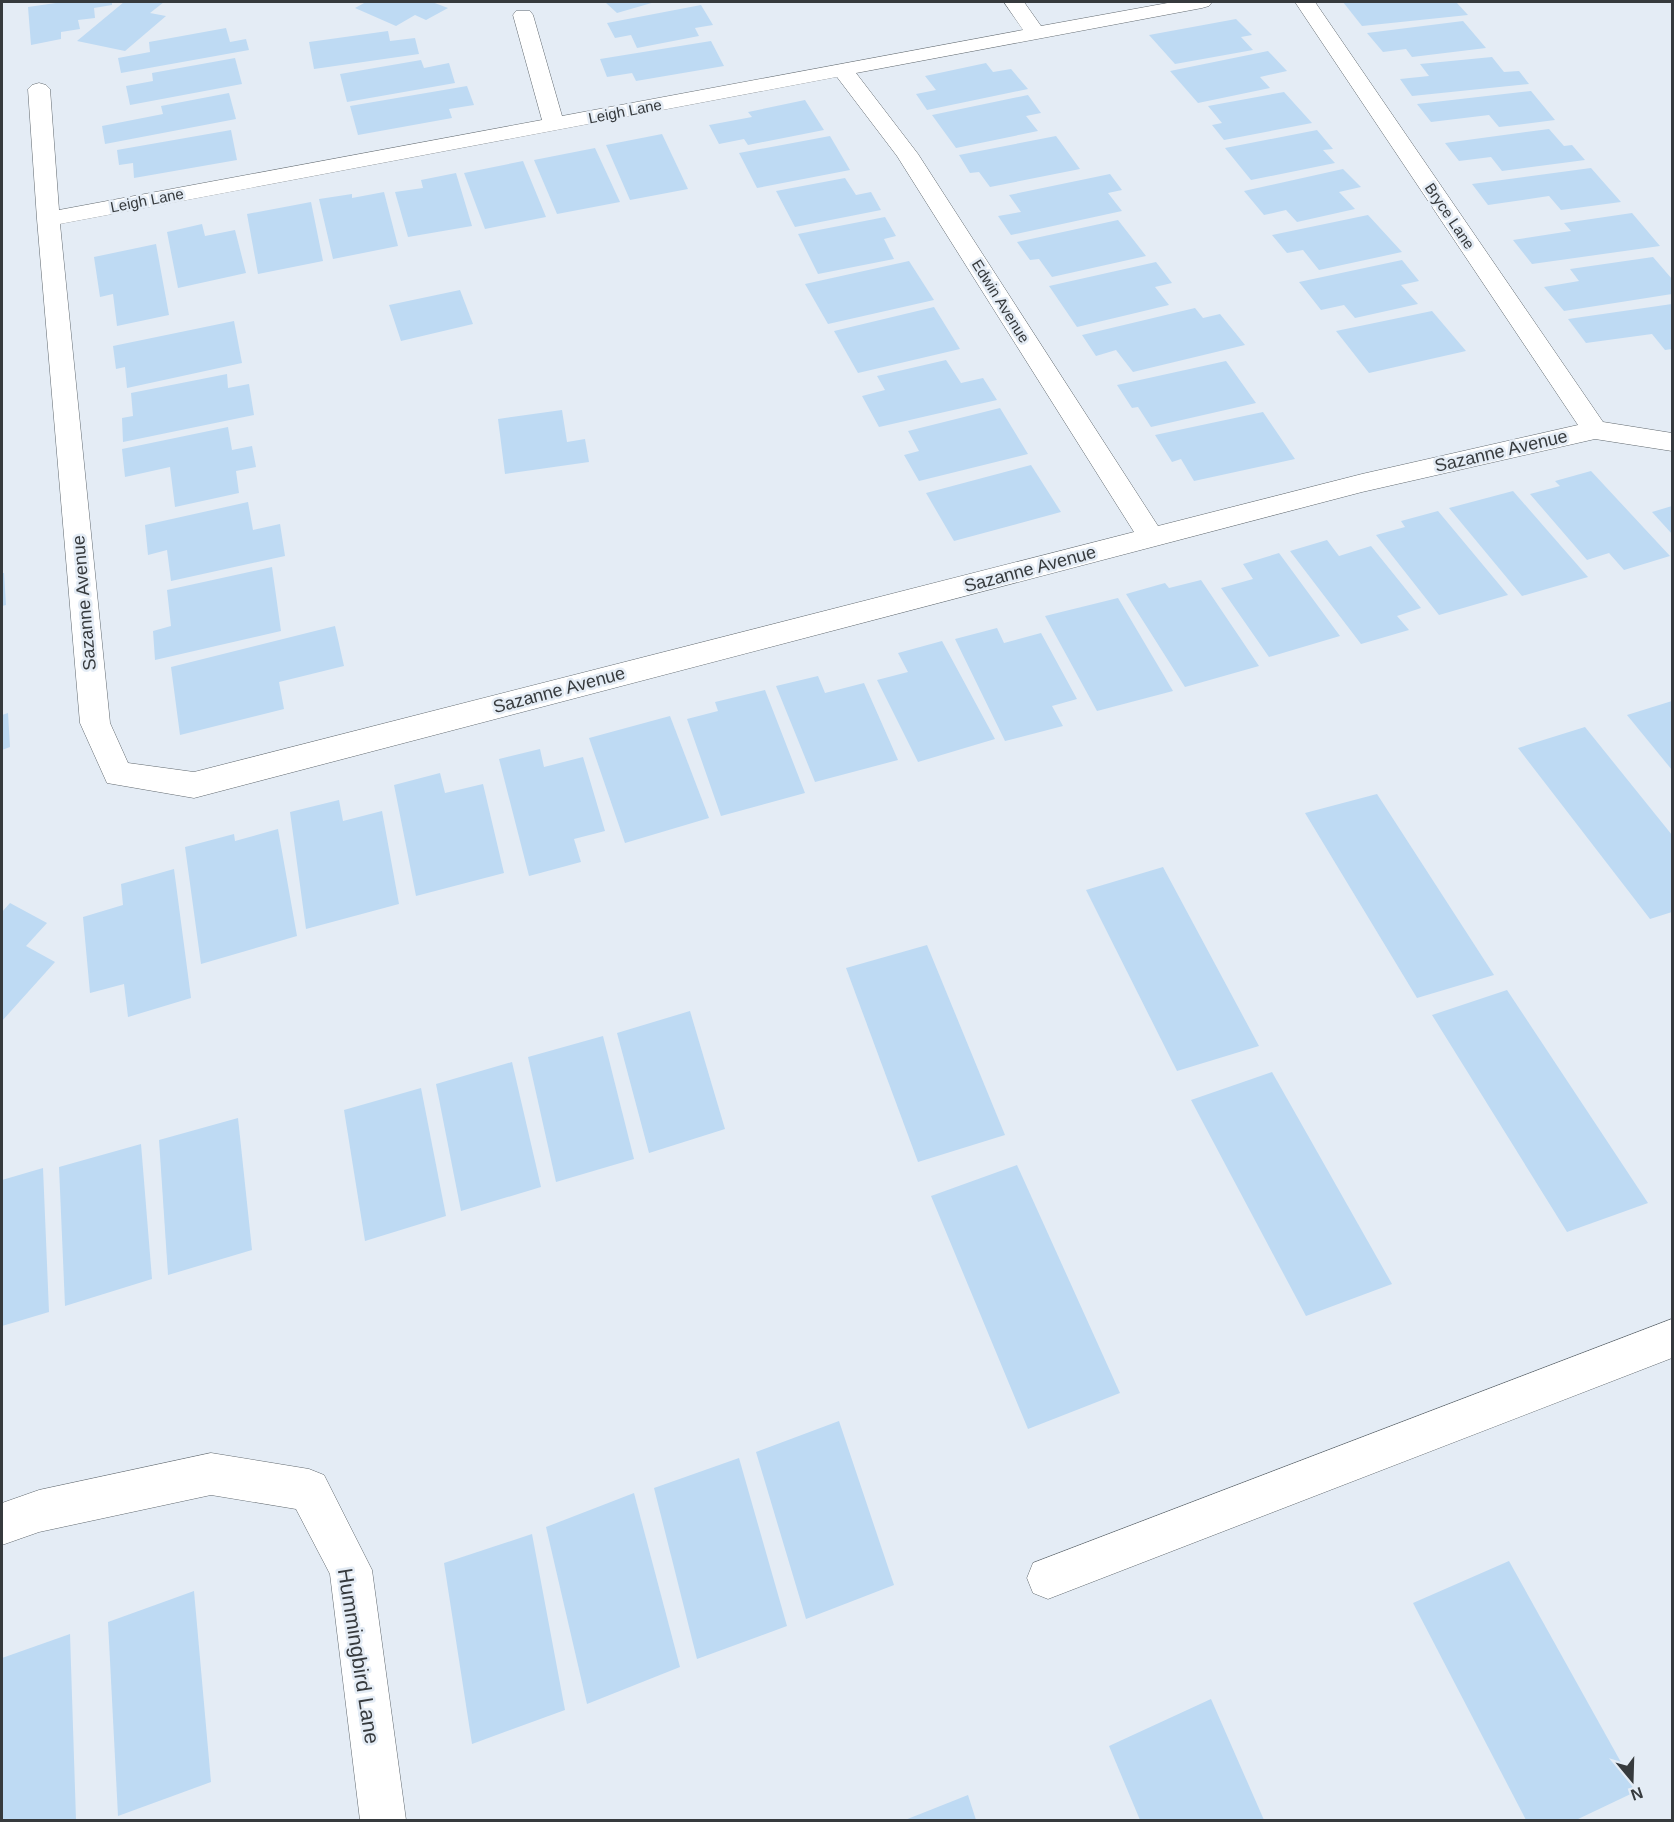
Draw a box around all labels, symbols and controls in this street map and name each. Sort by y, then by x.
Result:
street label: Leigh Lane [587,96,663,126]
street label: Bryce Lane [1422,180,1478,252]
street label: Leigh Lane [109,185,185,215]
street label: Edwin Avenue [969,256,1033,346]
street label: Sazanne Avenue [1433,426,1569,476]
street label: Sazanne Avenue [68,534,100,672]
street label: Sazanne Avenue [962,542,1098,596]
street label: Sazanne Avenue [491,663,627,717]
street label: Hummingbird Lane [334,1567,384,1745]
north arrow [1602,1750,1662,1810]
text: N [1628,1784,1645,1804]

